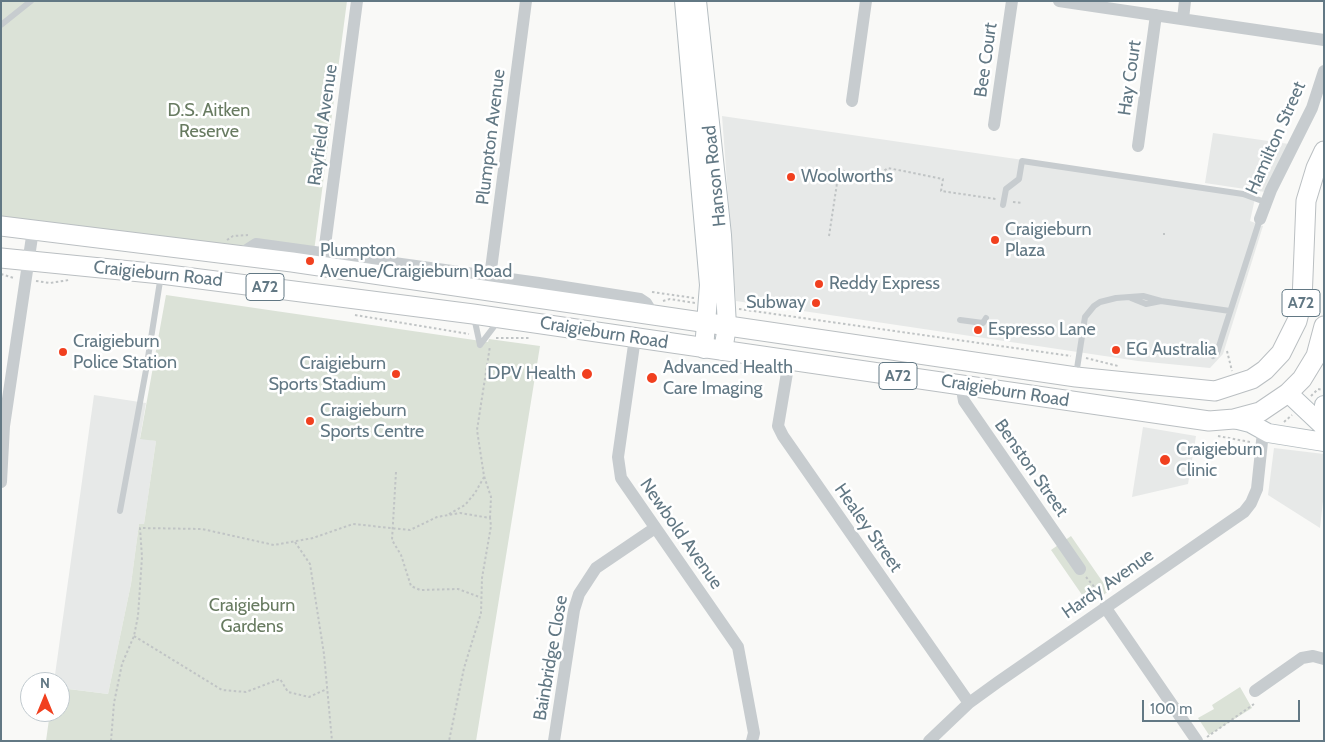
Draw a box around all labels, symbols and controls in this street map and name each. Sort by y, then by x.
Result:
street label: Bee Court [970,21,1002,99]
street label: Hay Court [1114,39,1146,117]
street label: Rayfield Avenue [304,63,342,187]
street label: Plumpton Avenue [472,68,510,206]
street label: Hamilton Street [1241,78,1311,198]
park label: D.S. Aitken Reserve [168,100,250,142]
street label: Hanson Road [699,124,731,228]
place label: Woolworths [801,166,893,188]
marker: Woolworths [785,171,797,183]
place label: Craigieburn Plaza [1005,219,1091,262]
marker: Craigieburn Plaza [989,234,1001,246]
place label: Plumpton Avenue/Craigieburn Road [320,240,512,282]
marker: Plumpton Avenue/Craigieburn Road [304,255,316,267]
street label: Craigieburn Road [92,256,224,292]
place label: Reddy Express [829,273,940,295]
road number: A72 [246,274,284,300]
marker: Reddy Express [813,278,825,290]
road number: A72 [1282,290,1320,316]
place label: Subway [746,292,806,314]
marker: Subway [810,297,822,309]
street label: Craigieburn Road [538,312,670,354]
place label: Espresso Lane [988,319,1096,341]
marker: Espresso Lane [972,324,984,336]
place label: Craigieburn Police Station [73,331,177,374]
place label: EG Australia [1126,339,1217,361]
marker: EG Australia [1110,344,1122,356]
marker: Craigieburn Police Station [57,346,69,358]
place label: Craigieburn Sports Stadium [268,353,386,396]
place label: Advanced Health Care Imaging [663,357,793,399]
road number: A72 [879,362,917,390]
place label: DPV Health [487,363,576,385]
marker: DPV Health [580,367,594,381]
marker: Craigieburn Sports Stadium [390,368,402,380]
street label: Craigieburn Road [939,370,1071,412]
marker: Advanced Health Care Imaging [645,371,659,385]
place label: Craigieburn Sports Centre [320,400,424,442]
marker: Craigieburn Sports Centre [304,415,316,427]
street label: Benston Street [990,415,1072,521]
place label: Craigieburn Clinic [1176,439,1262,482]
marker: Craigieburn Clinic [1158,453,1172,467]
street label: Newbold Avenue [635,475,727,593]
street label: Healey Street [830,480,906,576]
street label: Hardy Avenue [1058,545,1158,623]
street label: Bainbridge Close [529,594,573,722]
park label: Craigieburn Gardens [209,595,295,638]
north arrow [20,672,70,722]
text: N [40,674,50,692]
scale bar [1145,690,1302,722]
text: 100 m [1150,700,1192,718]

